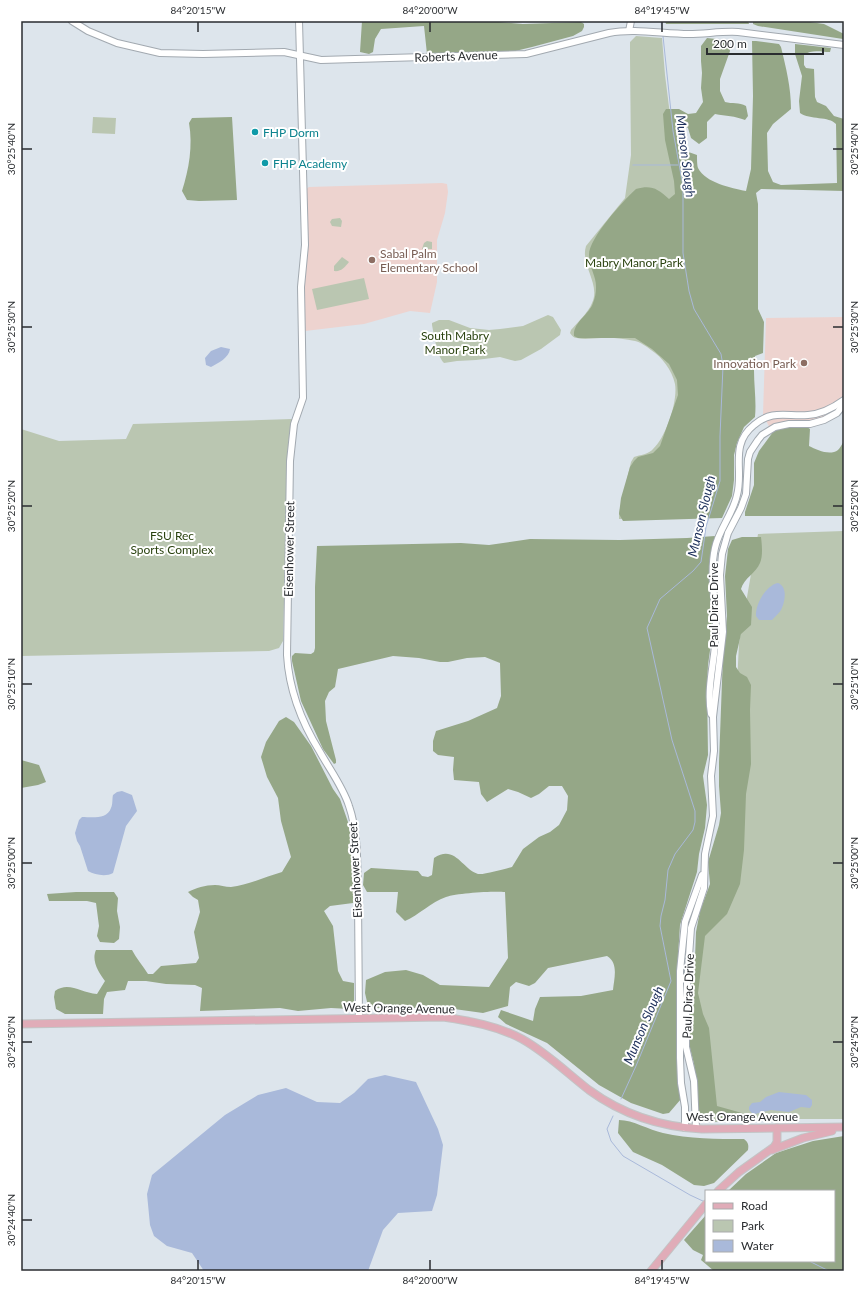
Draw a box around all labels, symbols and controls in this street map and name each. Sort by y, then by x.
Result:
text: 84°20'15"W [170,4,226,16]
text: 84°20'00"W [402,4,458,16]
text: 84°19'45"W [634,4,690,16]
scale bar [707,30,823,56]
text: 200 m [713,36,747,51]
street label: Roberts Avenue [414,47,498,65]
water label: Munson Slough [673,114,699,198]
text: 30°25'40"N [5,123,17,175]
text: 30°25'40"N [848,123,860,175]
place label: FHP Dorm [263,125,319,140]
marker: FHP Dorm [250,127,260,137]
place label: FHP Academy [273,156,348,171]
marker: FHP Academy [260,158,270,168]
place label: Sabal Palm Elementary School [380,246,478,275]
marker: Sabal Palm Elementary School [367,255,377,265]
park label: Mabry Manor Park [585,255,684,270]
text: 30°25'30"N [5,301,17,353]
text: 30°25'30"N [848,301,860,353]
park label: South Mabry Manor Park [421,328,490,357]
place label: Innovation Park [713,356,797,371]
marker: Innovation Park [799,358,809,368]
water label: Munson Slough [684,474,718,558]
text: 30°25'20"N [5,480,17,532]
text: 30°25'20"N [848,480,860,532]
street label: Eisenhower Street [281,500,297,597]
park label: FSU Rec Sports Complex [130,528,214,557]
street label: Paul Dirac Drive [706,562,721,648]
text: 30°25'10"N [5,658,17,710]
text: 30°25'10"N [848,658,860,710]
street label: Eisenhower Street [345,821,365,918]
text: 30°25'00"N [5,837,17,889]
text: 30°25'00"N [848,837,860,889]
street label: Paul Dirac Drive [679,953,697,1039]
water label: Munson Slough [619,984,667,1066]
street label: West Orange Avenue [343,1000,455,1016]
text: 30°24'50"N [5,1016,17,1068]
text: 30°24'50"N [848,1016,860,1068]
street label: West Orange Avenue [686,1109,798,1124]
legend [705,1190,835,1262]
text: 30°24'40"N [5,1194,17,1246]
text: Road [741,1198,768,1213]
text: Park [741,1218,765,1233]
text: Water [741,1238,774,1253]
text: 84°20'15"W [170,1274,226,1286]
text: 84°20'00"W [402,1274,458,1286]
text: 84°19'45"W [634,1274,690,1286]

